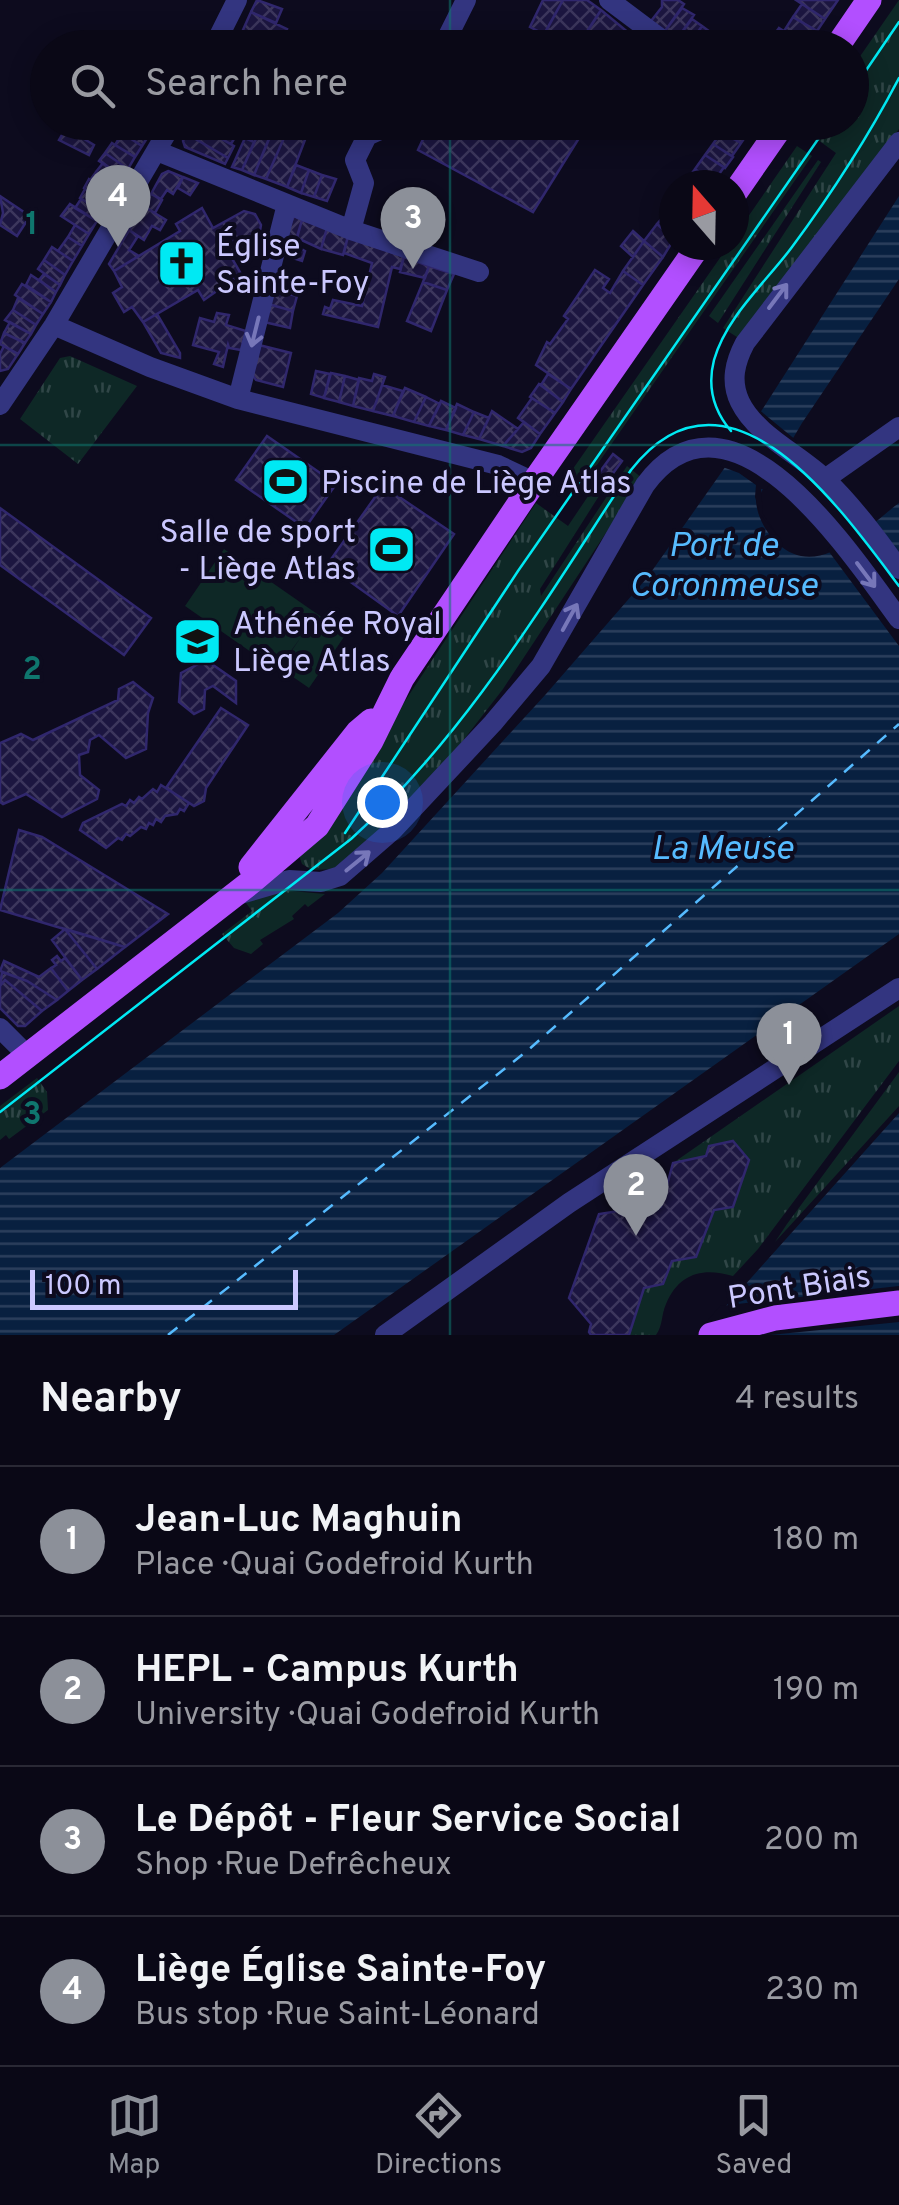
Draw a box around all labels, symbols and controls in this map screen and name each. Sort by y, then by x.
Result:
search box [30,30,869,140]
icon: search [65,58,120,113]
text: Search here [145,61,348,110]
pin: 4 [86,164,150,247]
north arrow [659,170,749,260]
pin: 3 [380,186,446,269]
text: 1 [26,206,38,246]
place label: Église Sainte-Foy [216,226,369,305]
church icon: Église Sainte-Foy [155,237,207,289]
one-way arrow [768,283,789,310]
one-way arrow [245,315,263,347]
sports icon: Piscine de Liège Atlas [260,456,312,508]
place label: Piscine de Liège Atlas [321,465,632,505]
place label: Salle de sport - Liège Atlas [159,514,356,591]
sports icon: Salle de sport - Liège Atlas [365,523,417,575]
water label: Port de Coronmeuse [629,525,818,609]
one-way arrow [856,561,877,588]
one-way arrow [561,603,581,632]
place label: Athénée Royal Liège Atlas [233,606,442,683]
school or university icon: Athénée Royal Liège Atlas [172,615,224,667]
text: 2 [22,651,42,691]
your location [357,777,408,828]
water label: La Meuse [651,828,794,872]
one-way arrow [344,851,371,873]
pin: 1 [756,1002,822,1085]
text: 3 [22,1096,42,1136]
pin: 2 [604,1154,668,1236]
street label: Pont Biais [725,1258,874,1320]
scale bar [30,1265,298,1310]
text: 100 m [45,1269,121,1305]
text: Nearby [40,1374,182,1427]
text: 4 results [735,1380,859,1420]
text: Jean-Luc Maghuin [135,1497,463,1546]
text: 1 [66,1521,79,1561]
text: 180 m [773,1521,859,1561]
text: Place · Quai Godefroid Kurth [135,1546,534,1586]
text: HEPL - Campus Kurth [135,1647,519,1696]
text: 2 [63,1671,82,1711]
text: 190 m [773,1671,859,1711]
text: University · Quai Godefroid Kurth [135,1696,600,1736]
text: Le Dépôt - Fleur Service Social [135,1797,681,1846]
text: 3 [63,1821,82,1861]
text: 200 m [764,1821,859,1861]
text: Shop · Rue Defrêcheux [135,1846,452,1886]
text: Liège Église Sainte-Foy [135,1947,546,1996]
text: 4 [62,1971,83,2011]
text: 230 m [765,1971,859,2011]
text: Bus stop · Rue Saint-Léonard [135,1996,540,2036]
tab: Map [107,2088,162,2184]
tab: Directions [375,2088,502,2184]
tab: Saved [715,2088,792,2184]

